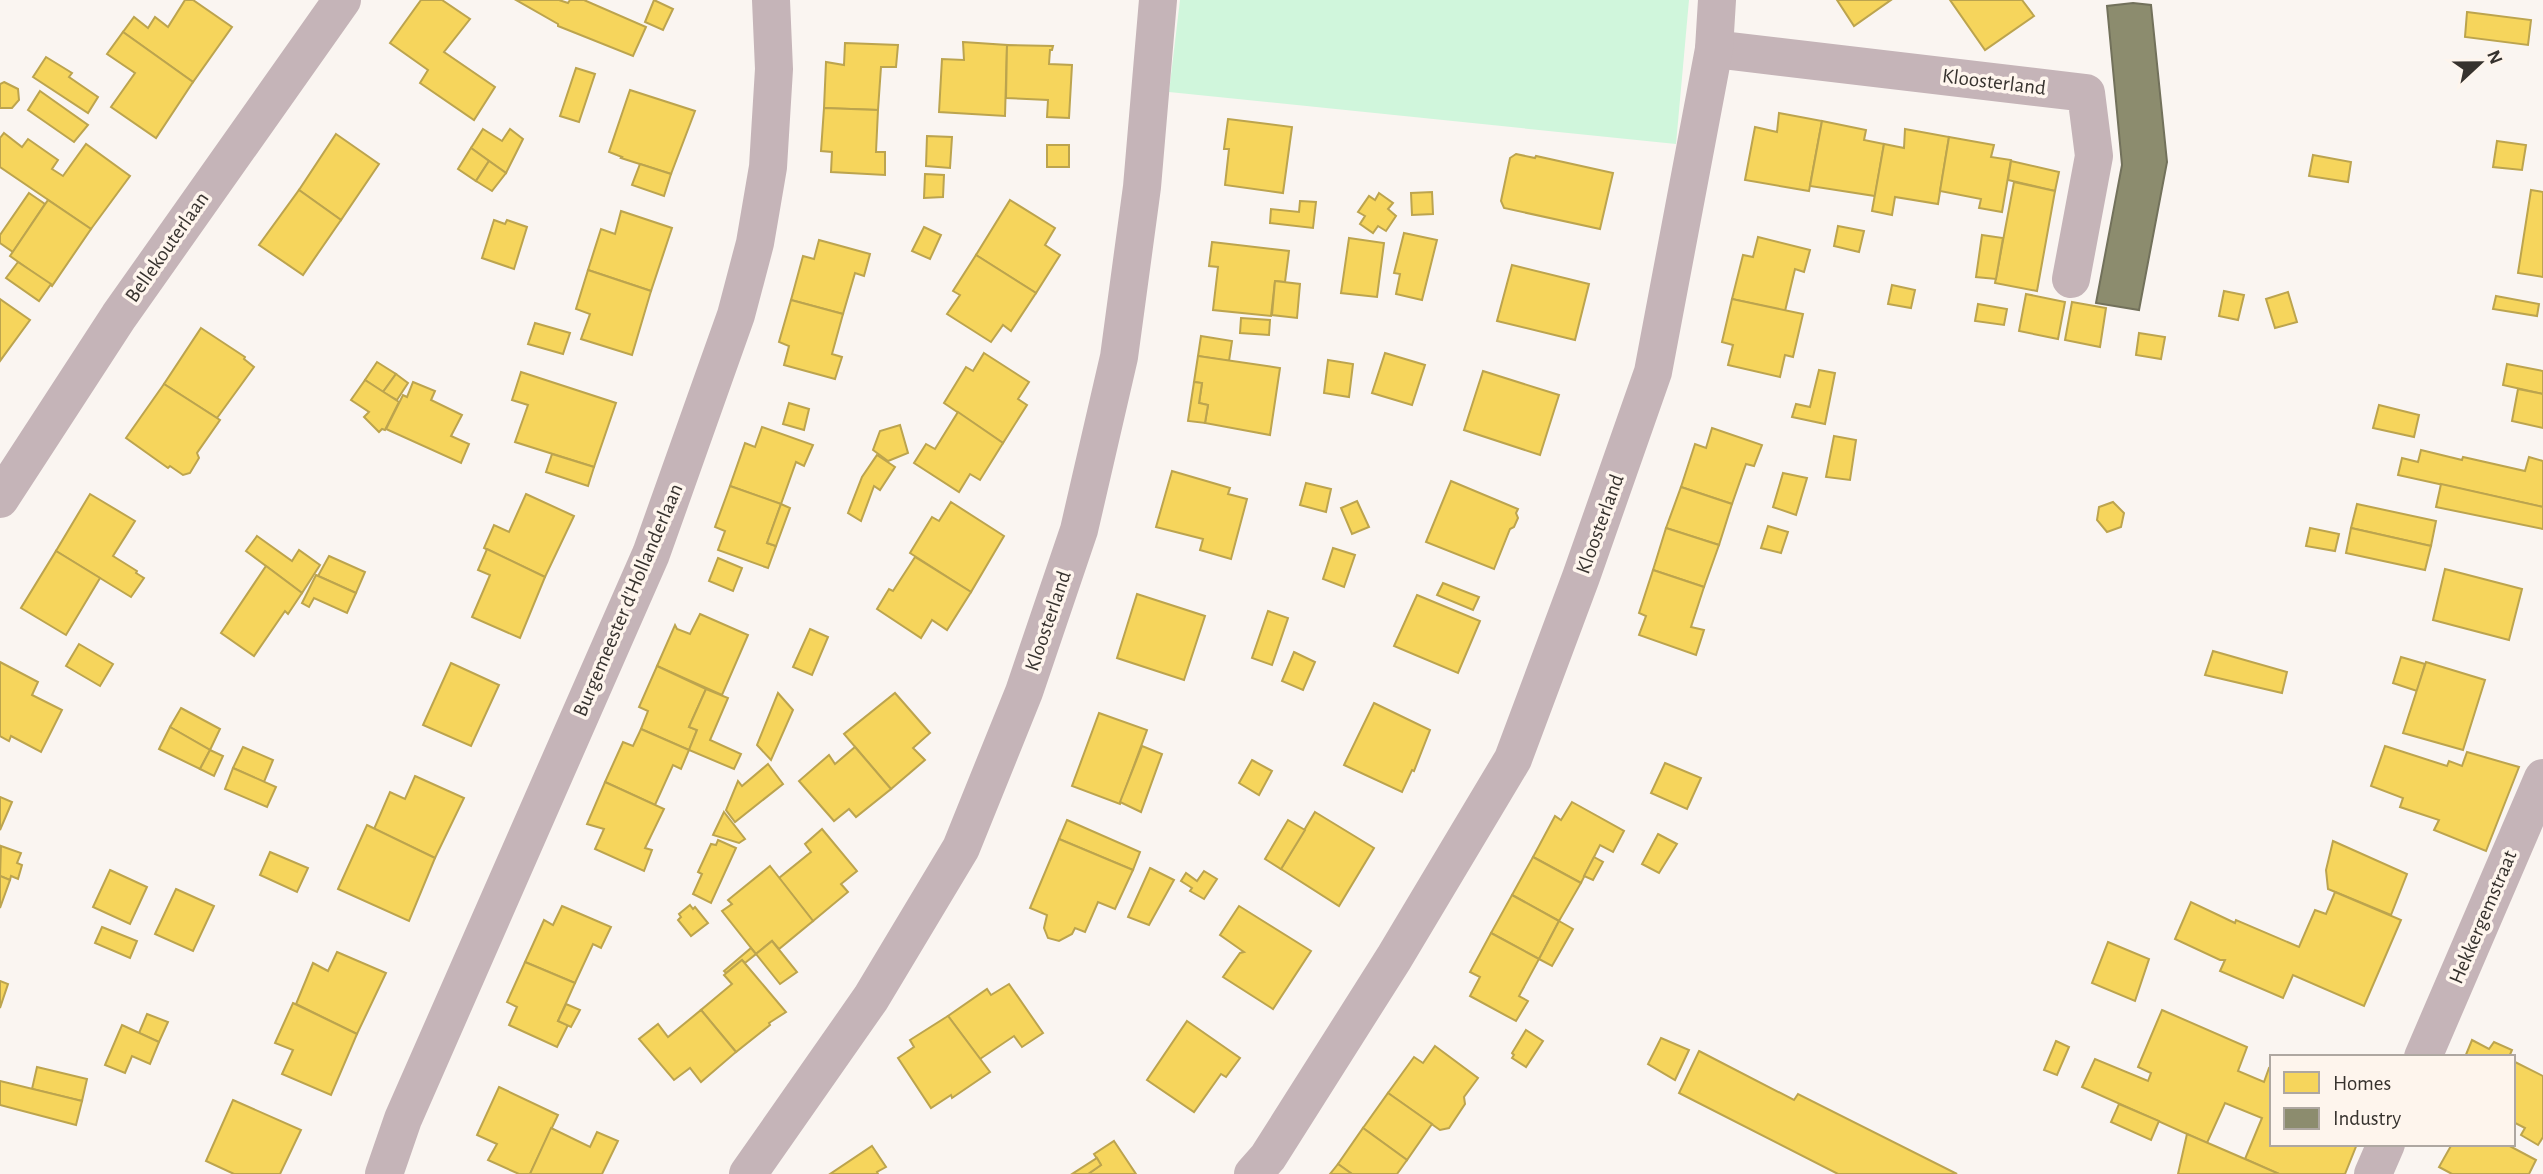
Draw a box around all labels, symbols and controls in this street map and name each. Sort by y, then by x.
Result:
north arrow [2445,28,2515,98]
text: N [2483,48,2506,67]
street label: Kloosterland [1941,65,2047,99]
street label: Bellekouterlaan [121,188,213,306]
street label: Kloosterland [1572,471,1628,577]
street label: Burgemeester d'Hollanderlaan [569,481,687,719]
street label: Kloosterland [1021,568,1075,674]
street label: Hekkergemstraat [2445,847,2521,987]
legend [2270,1055,2515,1146]
text: Homes [2333,1073,2391,1094]
text: Industry [2333,1108,2401,1129]

